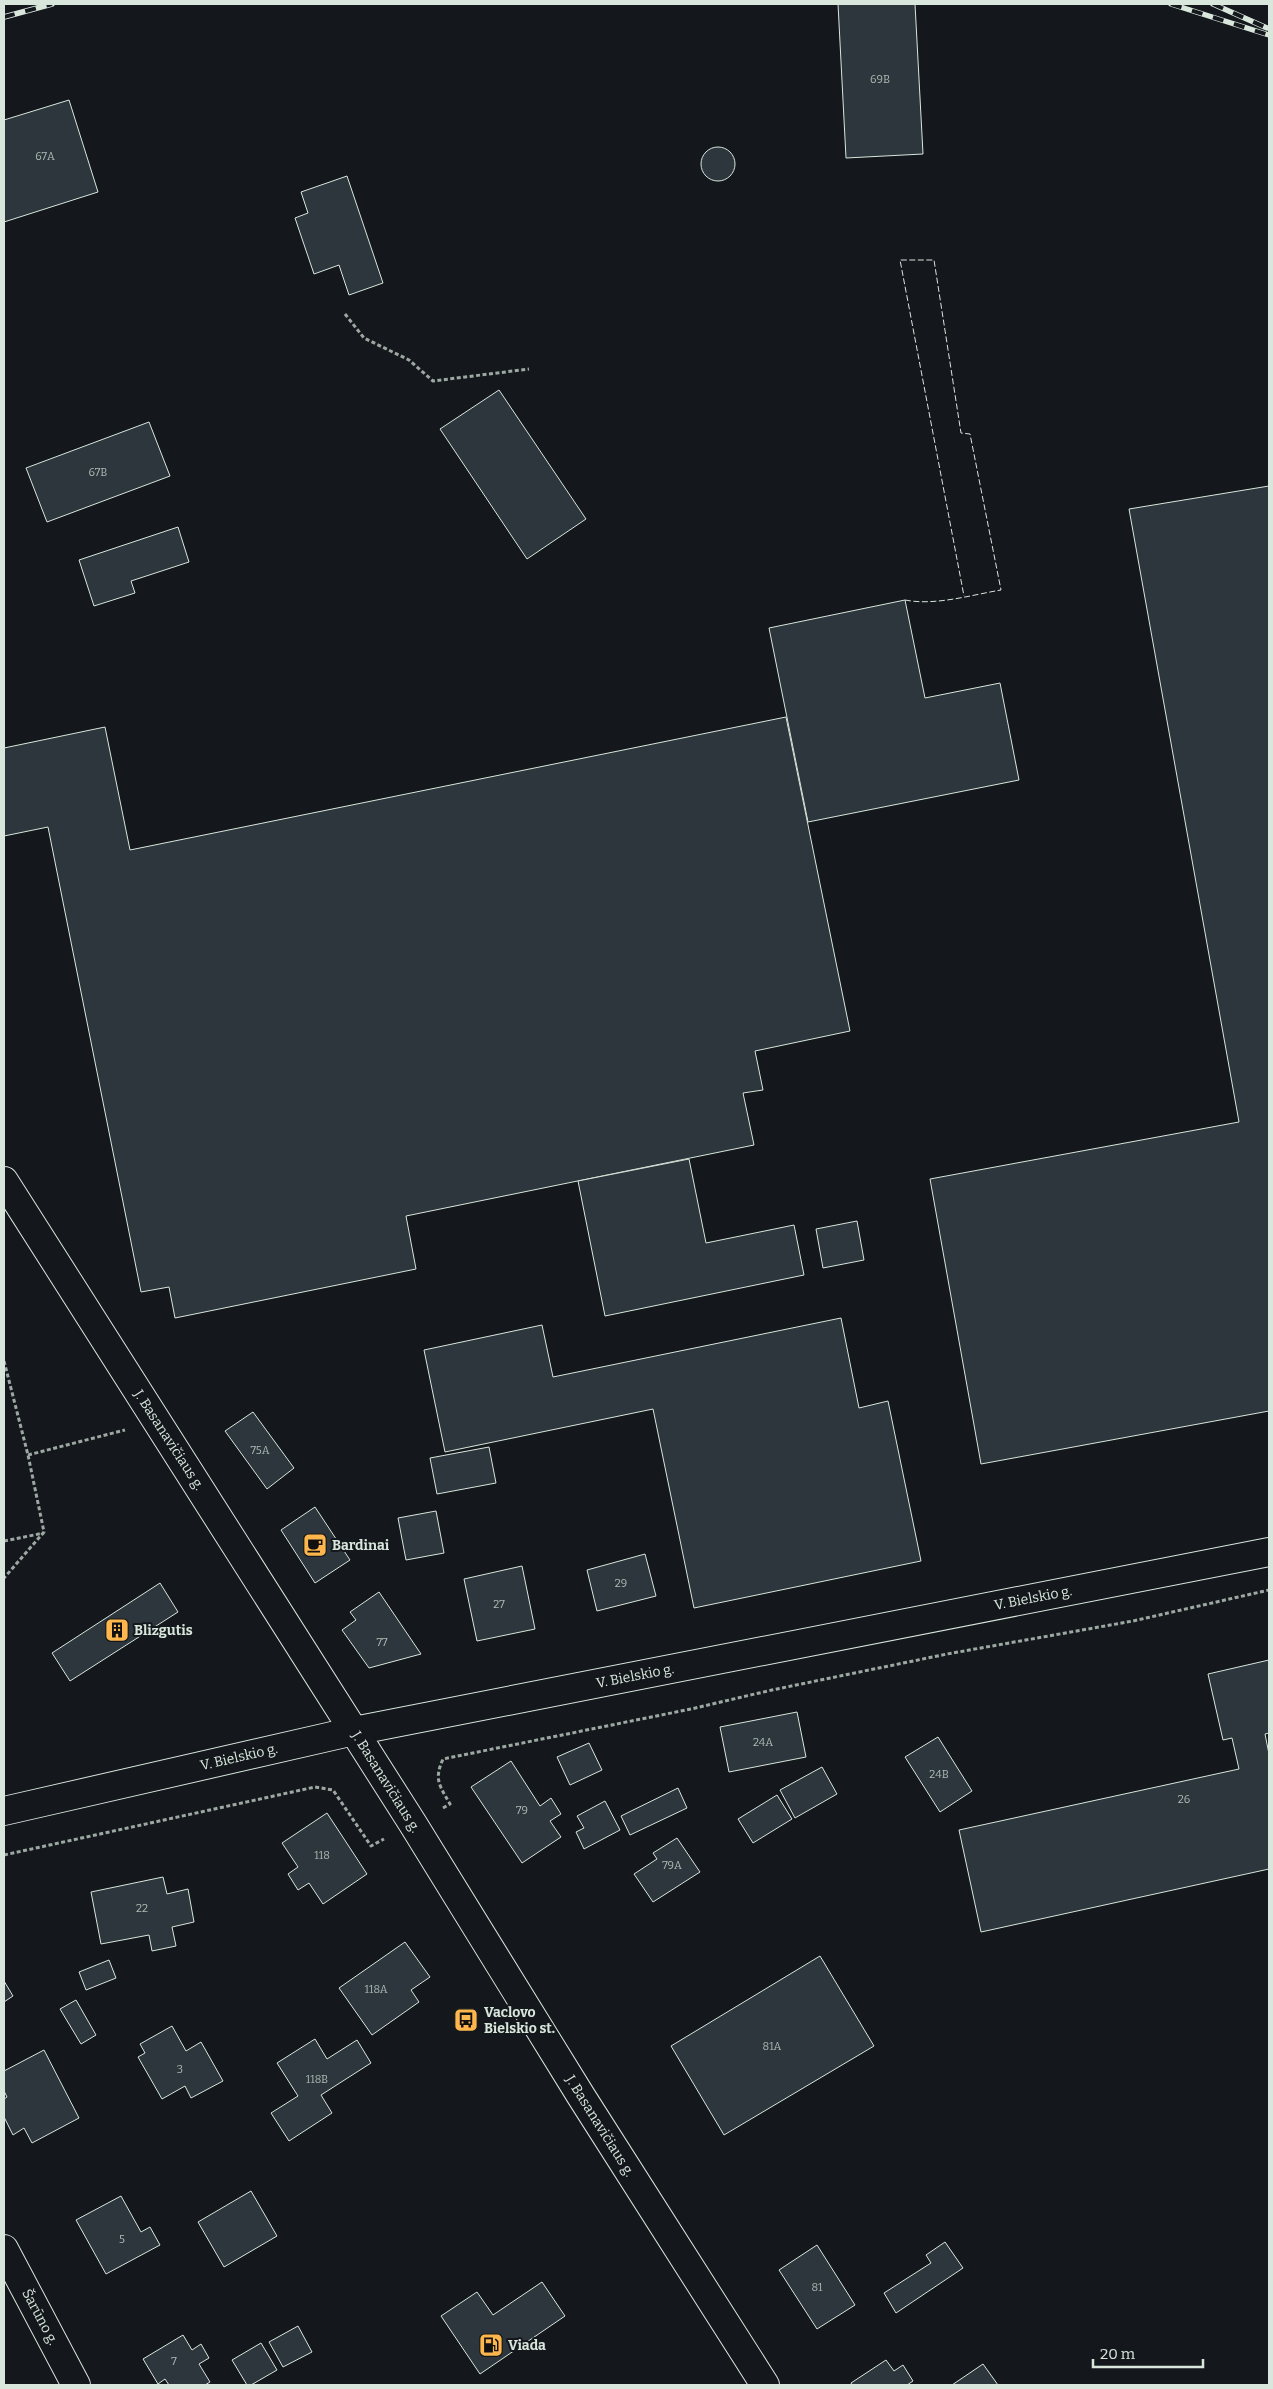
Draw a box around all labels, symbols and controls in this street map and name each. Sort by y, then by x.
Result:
house number: 69B [870,73,890,86]
house number: 67A [35,150,55,163]
house number: 67B [89,466,107,479]
street label: J. Basanavičiaus g. [130,1386,208,1493]
house number: 75A [250,1444,270,1457]
cafe icon: Bardinai [302,1532,328,1558]
place label: Bardinai [332,1537,390,1554]
house number: 29 [615,1577,627,1590]
street label: V. Bielskio g. [993,1582,1073,1614]
house number: 27 [493,1598,505,1611]
building icon: Blizgutis [104,1617,130,1643]
place label: Blizgutis [134,1622,193,1639]
house number: 77 [376,1636,388,1649]
street label: V. Bielskio g. [595,1660,675,1692]
street label: J. Basanavičiaus g. [347,1727,424,1836]
house number: 24A [753,1736,773,1749]
street label: V. Bielskio g. [199,1740,279,1774]
house number: 24B [929,1768,949,1781]
house number: 26 [1178,1793,1190,1806]
house number: 79 [516,1804,528,1817]
house number: 118 [314,1849,330,1862]
house number: 79A [662,1859,682,1872]
house number: 22 [136,1902,148,1915]
house number: 118A [365,1983,388,1996]
place label: Vaclovo Bielskio st. [484,2004,555,2037]
bus stop icon: Vaclovo Bielskio st. [453,2007,479,2033]
house number: 81A [763,2040,782,2053]
house number: 3 [177,2063,183,2076]
street label: J. Basanavičiaus g. [561,2071,638,2180]
house number: 118B [306,2073,328,2086]
house number: 5 [119,2233,125,2246]
house number: 81 [811,2281,823,2294]
street label: Šarūno g. [18,2286,63,2348]
fuel station icon: Viada [478,2332,504,2358]
scale bar [1093,2336,1203,2368]
place label: Viada [508,2337,546,2354]
text: 20 m [1100,2345,1136,2363]
house number: 7 [171,2355,177,2368]

